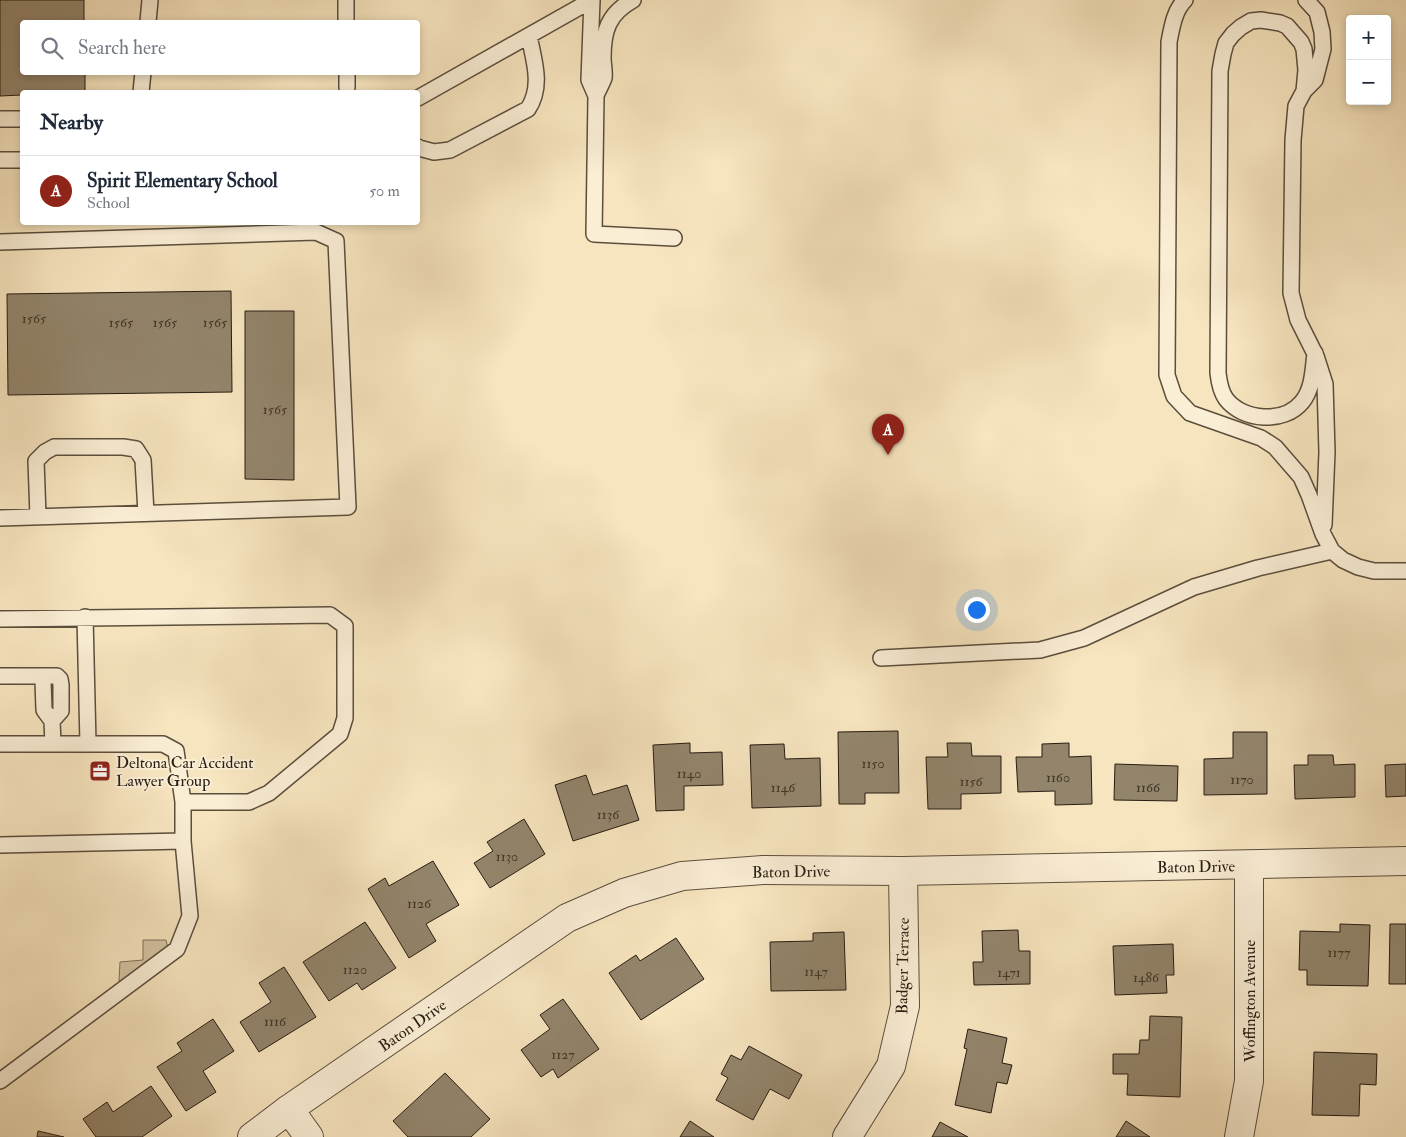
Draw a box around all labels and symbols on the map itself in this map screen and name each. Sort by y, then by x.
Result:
house number: 1565 [22,310,47,327]
house number: 1565 [109,314,134,331]
house number: 1565 [153,314,178,331]
house number: 1565 [203,314,228,331]
house number: 1565 [263,401,288,418]
pin: A [872,414,904,455]
your location [964,597,990,623]
place label: Deltona Car Accident Lawyer Group [116,753,253,792]
house number: 1150 [861,755,885,772]
office icon: Deltona Car Accident Lawyer Group [88,759,112,783]
house number: 1140 [677,765,701,782]
house number: 1160 [1046,769,1070,786]
house number: 1170 [1230,771,1254,788]
house number: 1156 [959,773,984,790]
house number: 1146 [771,779,796,796]
house number: 1166 [1136,779,1161,796]
house number: 1136 [597,806,620,823]
house number: 1130 [496,848,518,865]
street label: Baton Drive [1157,856,1236,878]
street label: Baton Drive [752,861,831,883]
house number: 1126 [407,895,432,912]
street label: Badger Terrace [892,917,914,1015]
street label: Woffington Avenue [1240,940,1260,1063]
house number: 1177 [1328,944,1351,961]
house number: 1120 [343,961,367,978]
house number: 1147 [804,963,828,980]
house number: 1471 [997,964,1021,981]
house number: 1486 [1133,969,1160,986]
street label: Baton Drive [375,995,451,1056]
house number: 1116 [264,1013,287,1030]
house number: 1127 [551,1046,575,1063]

